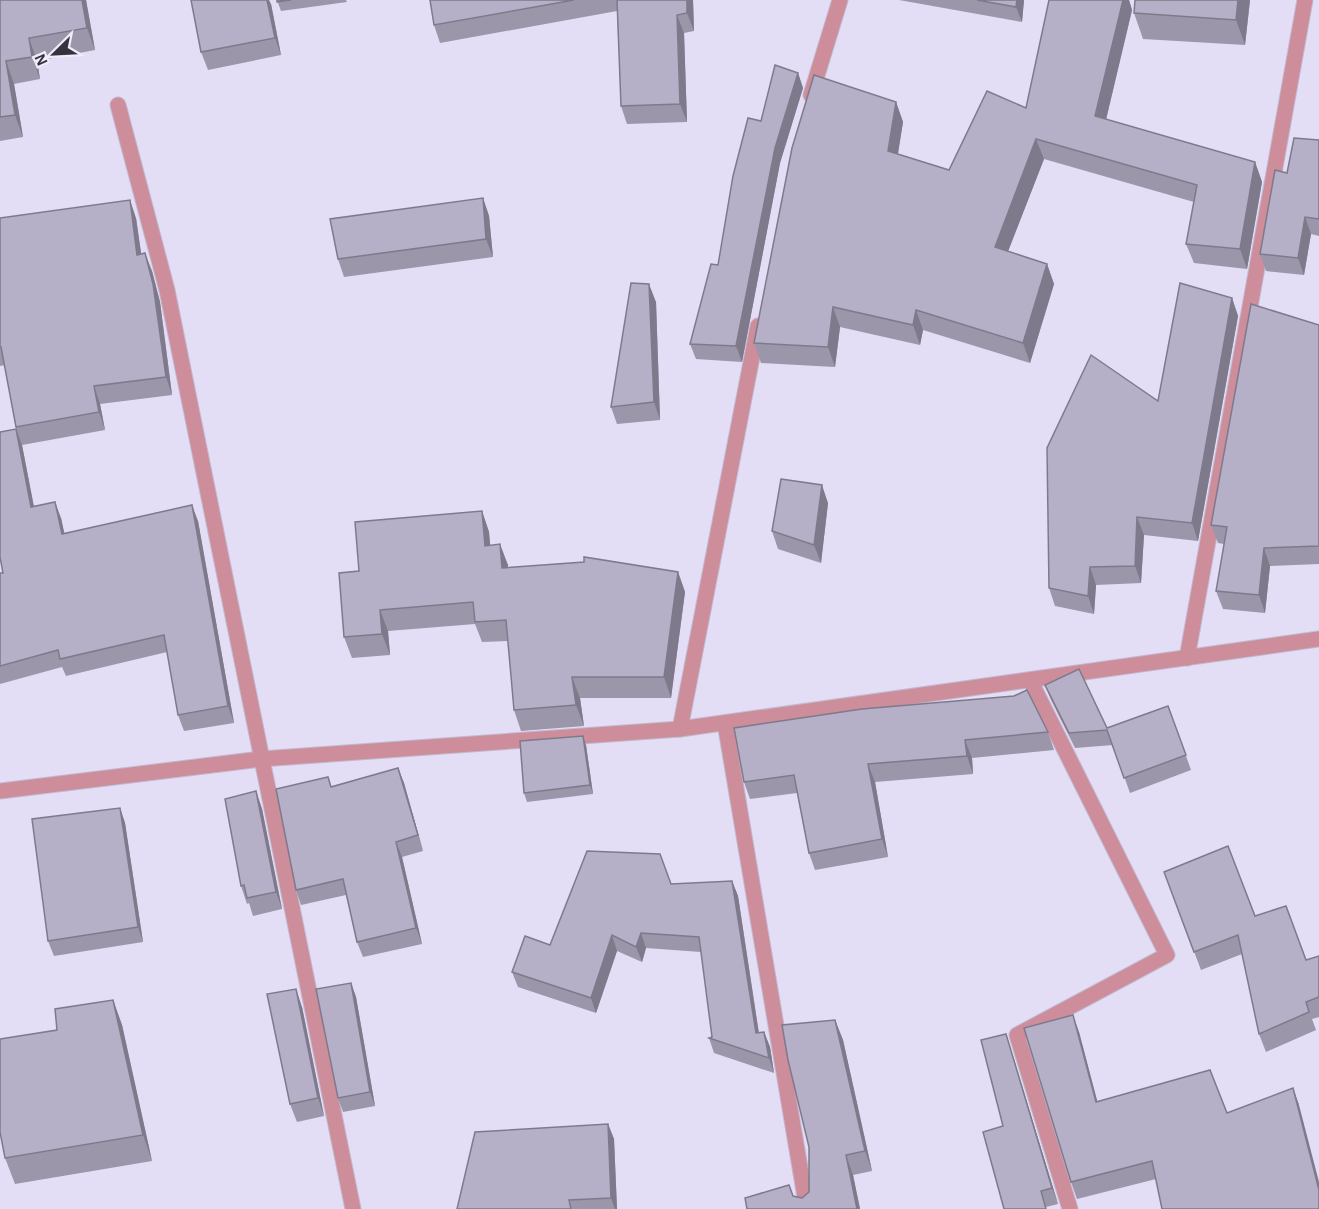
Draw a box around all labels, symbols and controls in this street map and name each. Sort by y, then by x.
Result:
north arrow [24,24,84,84]
text: N [32,51,51,68]

